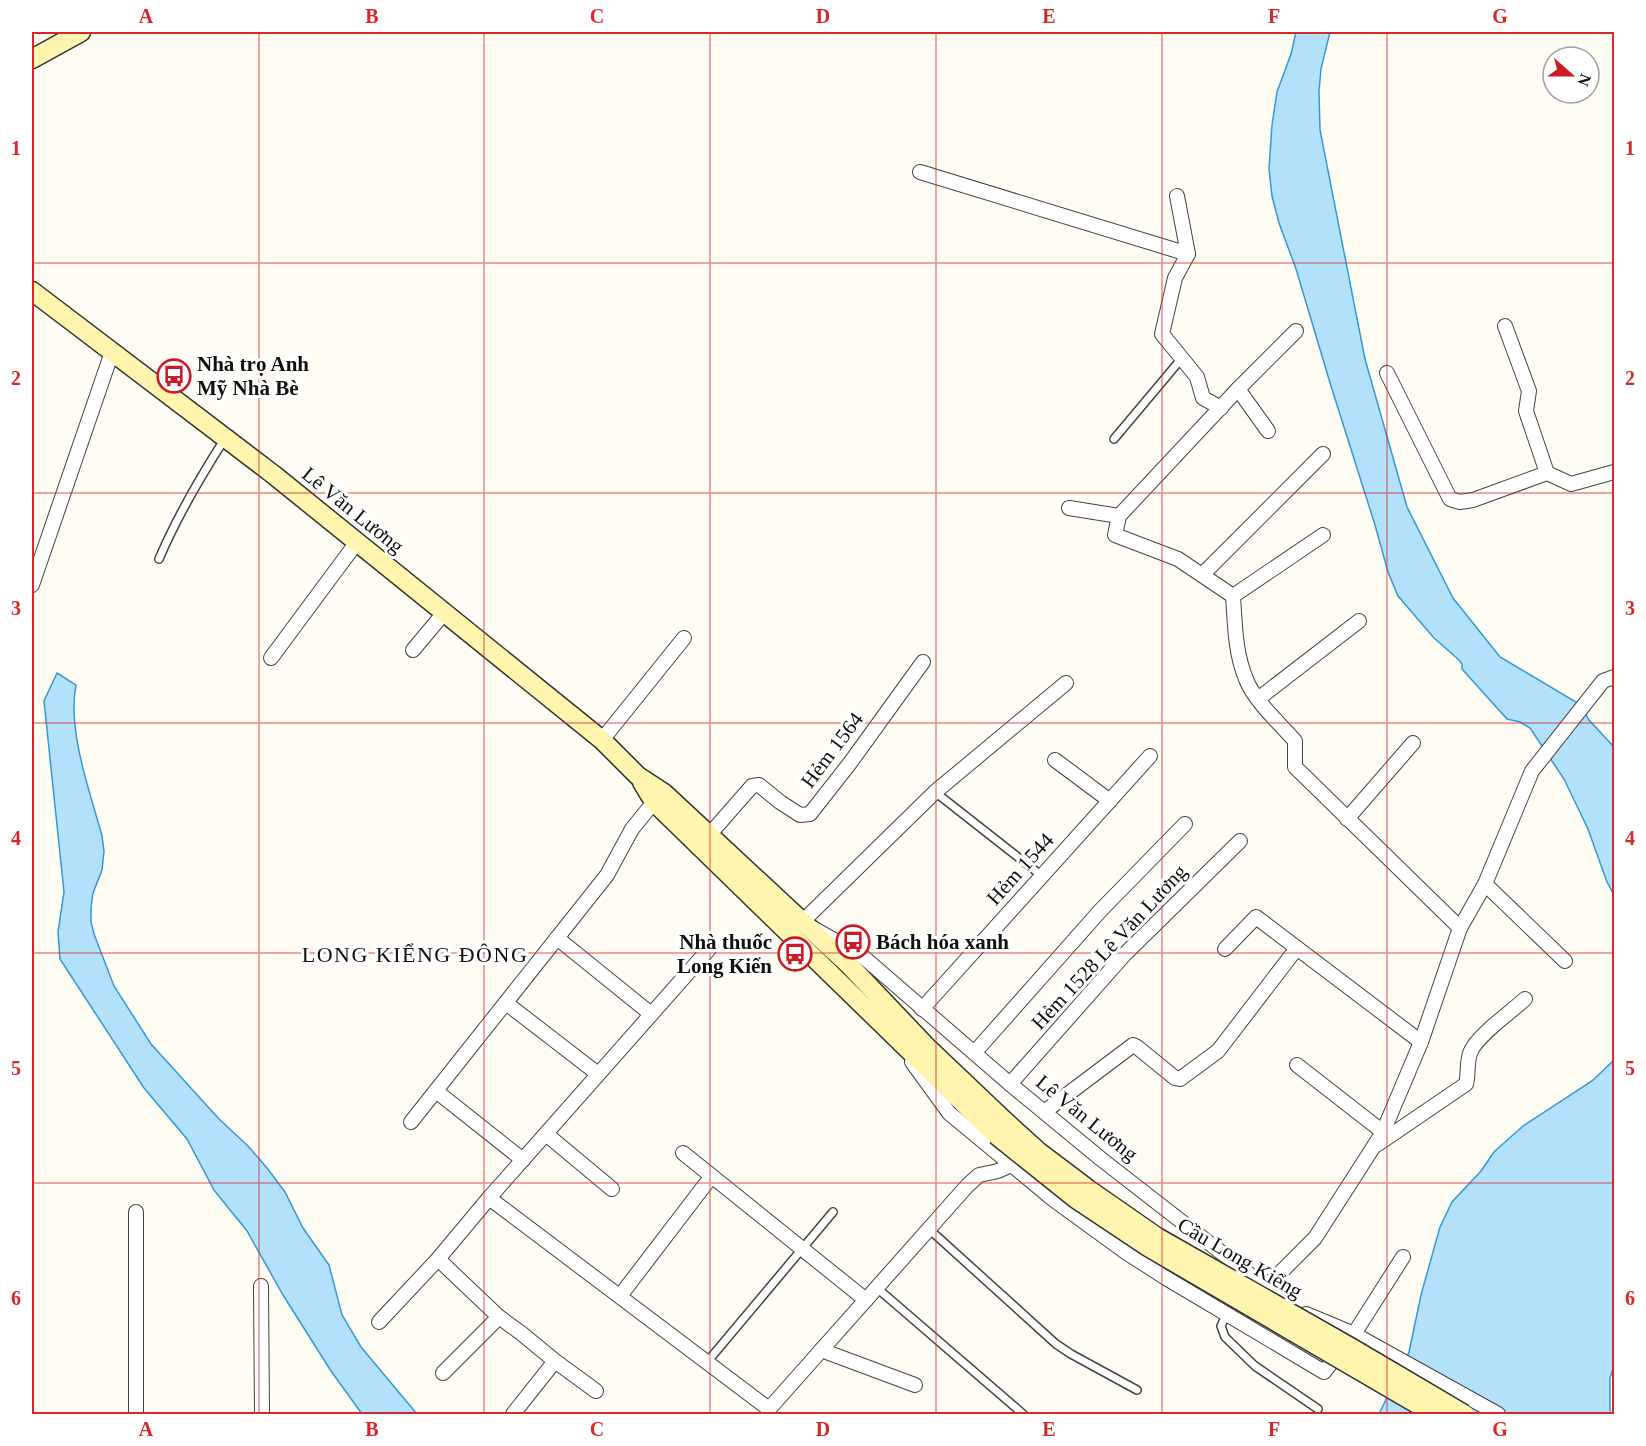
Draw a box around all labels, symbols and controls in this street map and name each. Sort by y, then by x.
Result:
text: A [139,5,154,27]
text: B [365,5,379,27]
text: C [590,5,604,27]
text: D [816,5,830,27]
text: E [1042,5,1056,27]
text: F [1268,5,1280,27]
text: G [1492,5,1508,27]
north arrow [1541,45,1601,105]
text: N [1574,72,1595,89]
text: 1 [11,137,21,159]
text: 1 [1625,137,1635,159]
place label: Nhà trọ Anh Mỹ Nhà Bè [197,352,309,400]
bus stop icon: Nhà trọ Anh Mỹ Nhà Bè [156,358,192,394]
text: 2 [11,367,21,389]
text: 2 [1625,367,1635,389]
street label: Lê Văn Lương [297,462,409,559]
text: 3 [11,597,21,619]
text: 3 [1625,597,1635,619]
street label: Hẻm 1564 [796,707,868,792]
text: 4 [11,827,21,849]
text: 4 [1625,827,1635,849]
street label: Hẻm 1544 [982,828,1059,910]
street label: Hẻm 1528 Lê Văn Lương [1026,859,1192,1034]
bus stop icon: Bách hóa xanh [835,924,871,960]
place label: Nhà thuốc Long Kiển [677,930,772,978]
place label: Bách hóa xanh [876,930,1009,954]
bus stop icon: Nhà thuốc Long Kiển [777,936,813,972]
district label: LONG KIỂNG ĐÔNG [302,942,528,967]
text: 5 [11,1057,21,1079]
text: 5 [1625,1057,1635,1079]
street label: Lê Văn Lương [1031,1070,1143,1167]
street label: Cầu Long Kiểng [1173,1213,1307,1304]
text: 6 [11,1287,21,1309]
text: 6 [1625,1287,1635,1309]
text: A [139,1418,154,1440]
text: B [365,1418,379,1440]
text: C [590,1418,604,1440]
text: D [816,1418,830,1440]
text: E [1042,1418,1056,1440]
text: F [1268,1418,1280,1440]
text: G [1492,1418,1508,1440]

